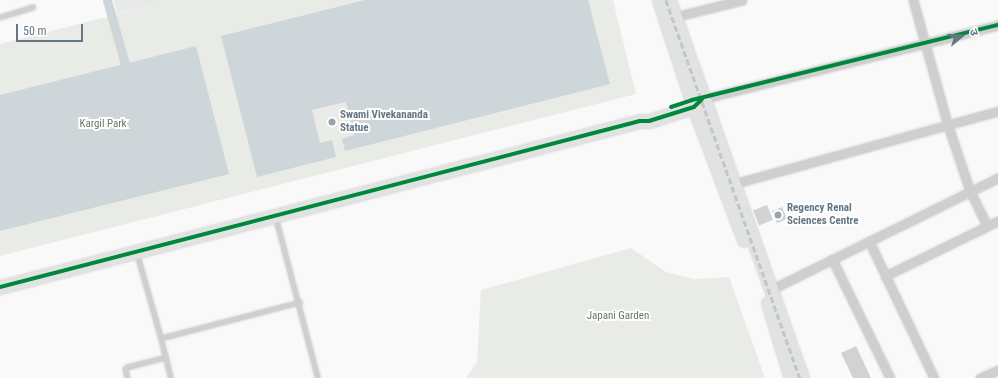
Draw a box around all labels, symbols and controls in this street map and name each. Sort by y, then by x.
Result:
scale bar [18,16,85,42]
north arrow [942,16,982,56]
text: 50 m [23,24,47,38]
text: उ [967,27,981,37]
place label: Swami Vivekananda Statue [340,109,428,135]
park label: Kargil Park [79,117,127,131]
marker: Swami Vivekananda Statue [327,117,337,127]
place label: Regency Renal Sciences Centre [787,202,858,228]
marker: Regency Renal Sciences Centre [772,209,784,221]
park label: Japani Garden [587,309,649,323]

